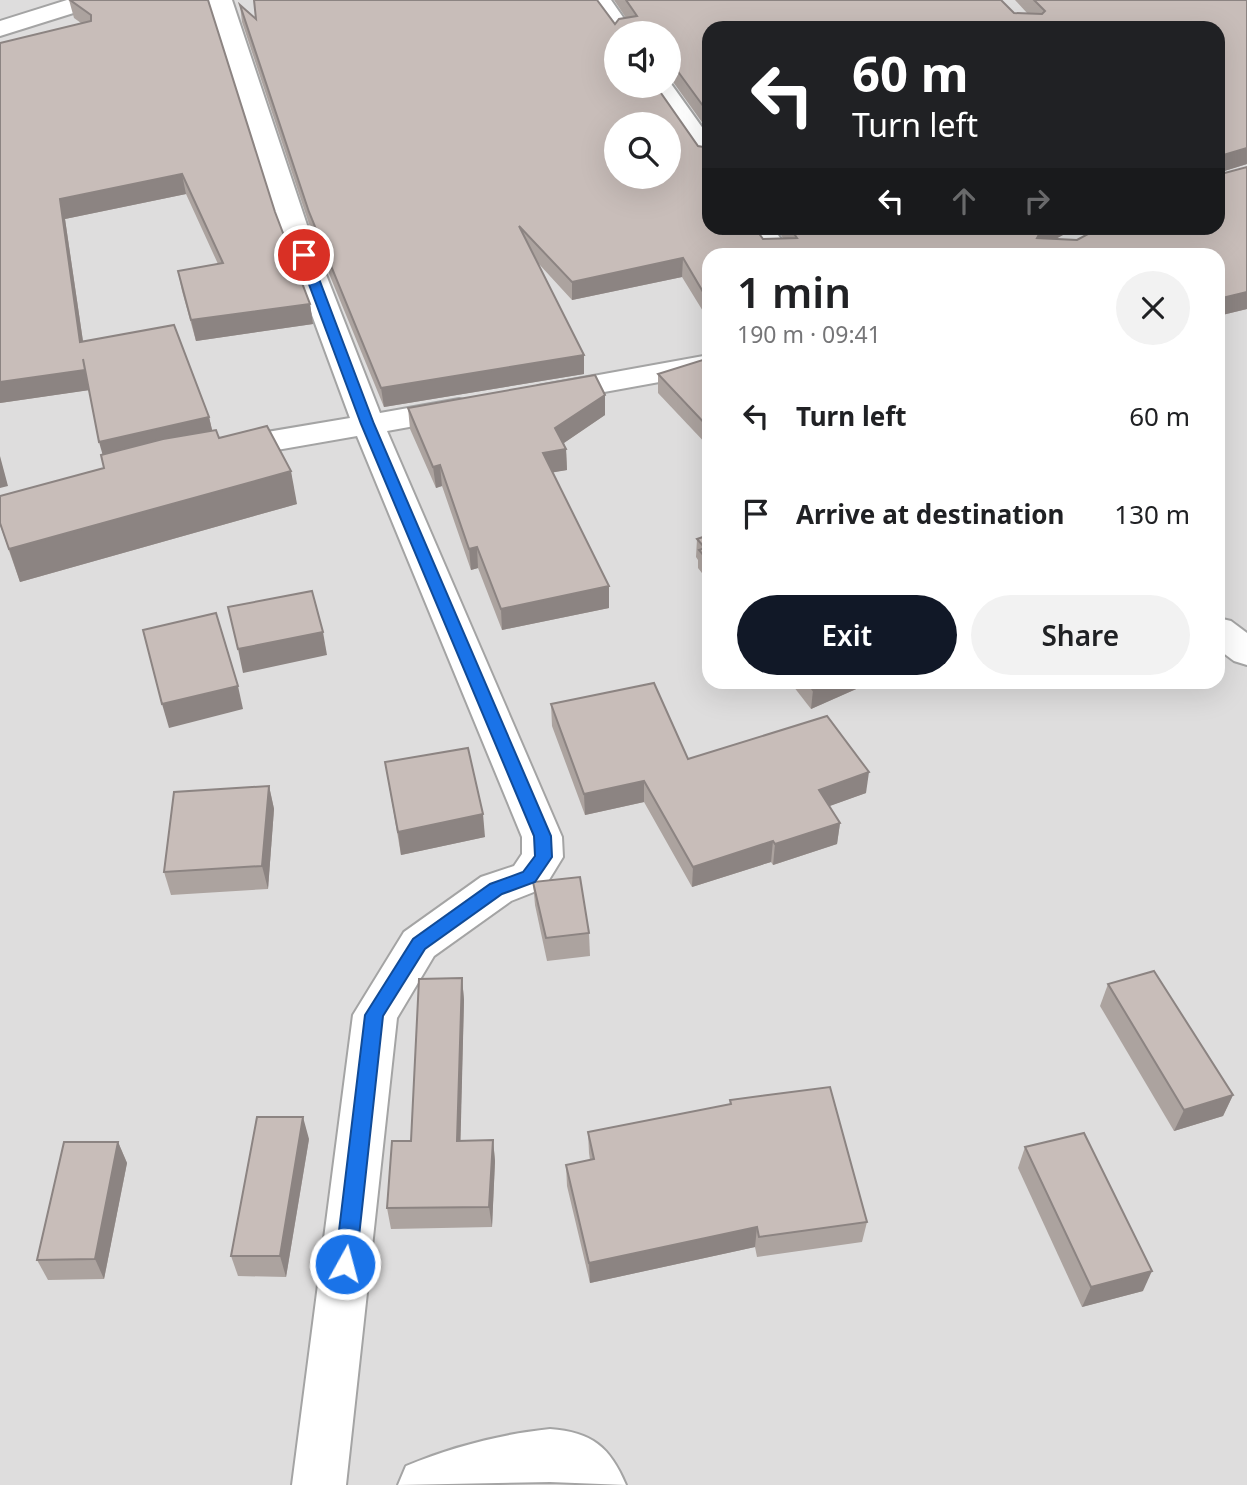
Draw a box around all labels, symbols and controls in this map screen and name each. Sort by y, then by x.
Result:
map controls [604,21,681,189]
button: sound [604,21,681,98]
text: 60 m [852,40,969,106]
icon: left [737,49,828,140]
text: Turn left [852,103,978,146]
button: search [604,112,681,189]
icon: left [872,182,910,220]
icon: ahead [945,182,983,220]
icon: right [1018,182,1056,220]
pin [274,225,334,285]
icon: arrive [285,236,323,274]
text: 1 min [737,263,851,320]
button: close [1116,271,1190,345]
text: 190 m · 09:41 [737,318,881,350]
icon: left [737,397,775,435]
text: Turn left [796,398,907,434]
text: 60 m [1129,398,1190,434]
icon: arrive [737,495,775,533]
text: Arrive at destination [796,496,1065,532]
text: 130 m [1114,496,1190,532]
button: Exit [737,595,957,675]
button: Share [971,595,1190,675]
position arrow [308,1227,382,1301]

